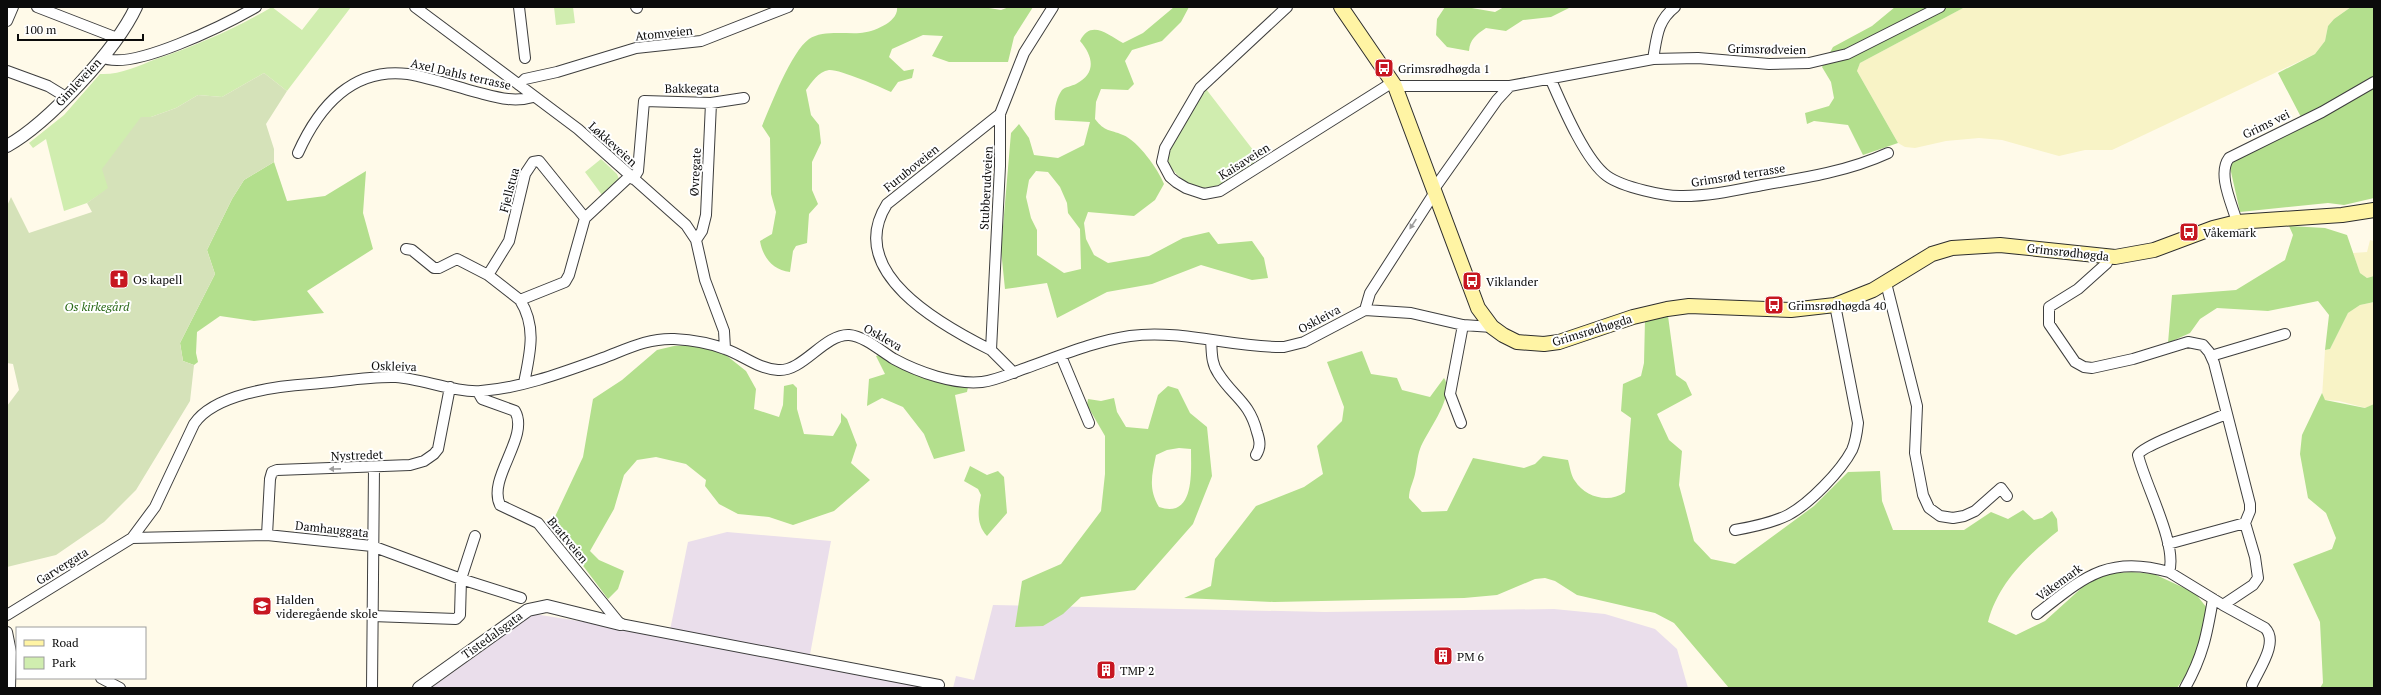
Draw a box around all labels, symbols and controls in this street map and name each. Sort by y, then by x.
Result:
scale bar [18,16,143,42]
text: 100 m [24,22,57,37]
street label: Atomveien [634,23,694,43]
street label: Grimsrødveien [1728,41,1806,57]
street label: Gimleveien [52,55,104,109]
street label: Axel Dahls terrasse [409,55,513,93]
bus stop icon: Grimsrødhøgda 1 [1373,57,1395,79]
place label: Grimsrødhøgda 1 [1398,61,1490,76]
street label: Bakkegata [665,80,719,96]
street label: Grims vei [2240,106,2292,142]
street label: Løkkeveien [586,118,640,170]
street label: Kaisaveien [1216,139,1272,183]
street label: Furuboveien [880,141,942,195]
street label: Stubberudveien [976,146,996,230]
street label: Øvregate [686,147,704,197]
street label: Grimsrød terrasse [1690,160,1786,190]
street label: Fjellstua [496,166,522,214]
one-way arrow [1409,218,1416,230]
bus stop icon: Våkemark [2178,221,2200,243]
place label: Våkemark [2203,225,2257,240]
street label: Grimsrødhøgda [2026,240,2110,264]
church icon: Os kapell [108,268,130,290]
bus stop icon: Viklander [1461,270,1483,292]
place label: Os kapell [133,272,183,287]
place label: Viklander [1486,274,1539,289]
bus stop icon: Grimsrødhøgda 40 [1763,294,1785,316]
place label: Grimsrødhøgda 40 [1788,298,1886,313]
park label: Os kirkegård [64,299,130,314]
street label: Oskleiva [1295,302,1343,336]
street label: Grimsrødhøgda [1550,311,1634,349]
street label: Oskleva [861,320,905,354]
street label: Oskleiva [371,358,417,374]
street label: Nystredet [331,447,384,463]
one-way arrow [329,465,341,472]
street label: Brattveien [544,514,592,566]
street label: Damhauggata [294,518,370,540]
street label: Garvergata [33,544,91,588]
street label: Våkemark [2033,560,2086,604]
place label: Halden videregående skole [275,592,378,621]
school or university icon: Halden videregående skole [251,595,273,617]
street label: Tistedalsgata [459,608,525,662]
legend [16,627,146,679]
text: Road [52,635,79,650]
building icon: PM 6 [1432,645,1454,667]
place label: PM 6 [1457,649,1484,664]
text: Park [52,655,77,670]
building icon: TMP 2 [1095,659,1117,681]
place label: TMP 2 [1120,663,1154,678]

